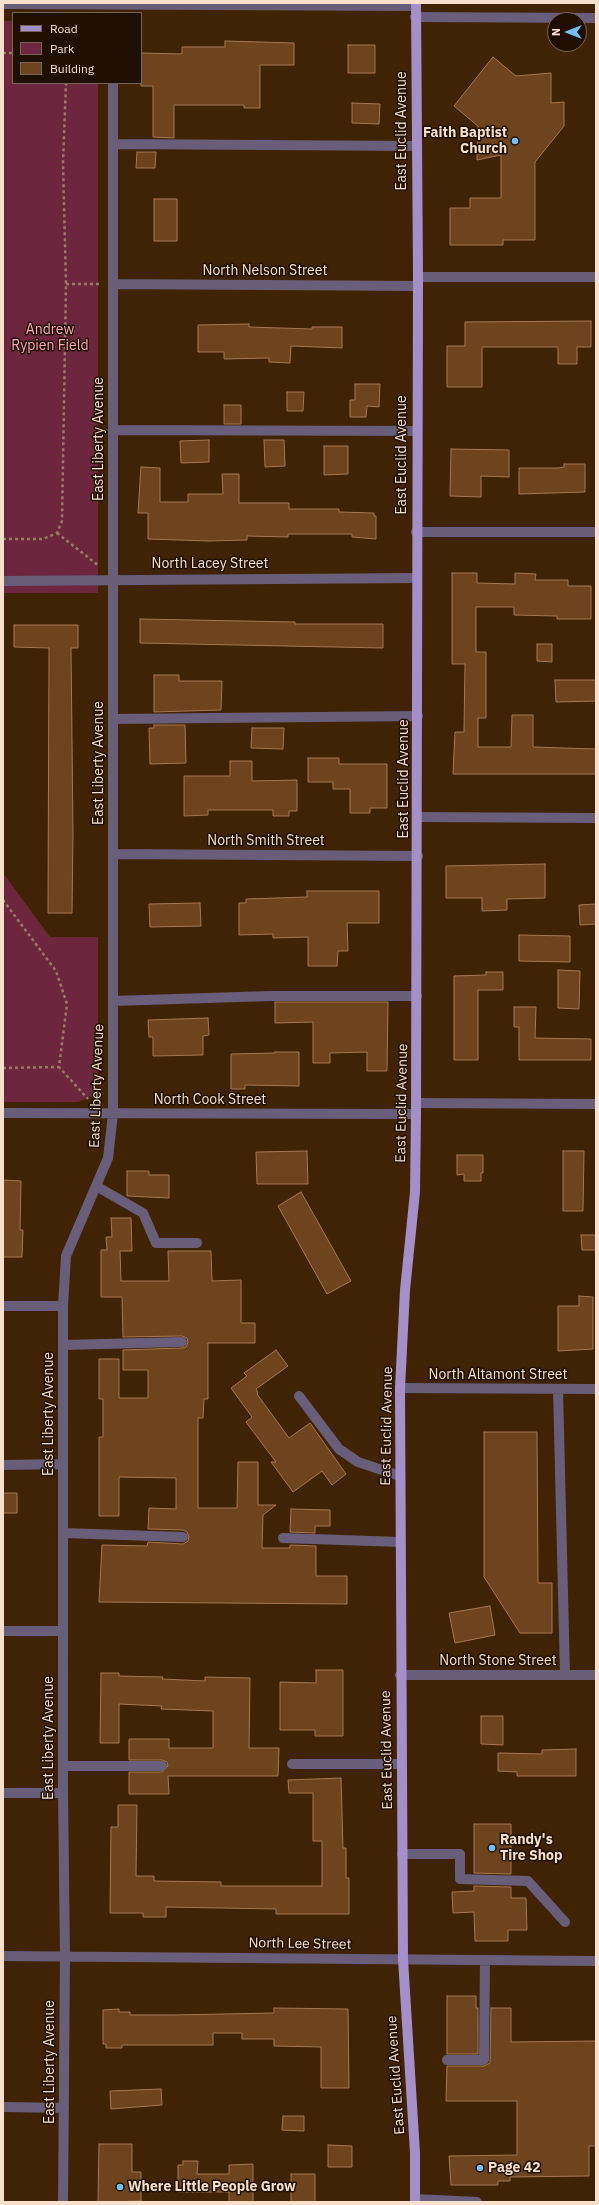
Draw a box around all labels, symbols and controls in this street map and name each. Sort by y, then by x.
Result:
legend [12,12,142,84]
north arrow [547,12,587,52]
text: Road [50,21,78,36]
text: N [549,28,563,36]
text: Park [50,41,74,56]
text: Building [50,61,94,76]
street label: East Euclid Avenue [394,71,410,191]
place label: Faith Baptist Church [423,125,507,158]
marker: Faith Baptist Church [510,136,520,146]
street label: North Nelson Street [203,263,327,279]
park label: Andrew Rypien Field [11,322,89,354]
street label: East Liberty Avenue [91,377,107,501]
street label: East Euclid Avenue [394,395,410,515]
street label: North Lacey Street [152,556,268,572]
street label: East Liberty Avenue [91,701,107,825]
street label: East Euclid Avenue [396,719,412,839]
street label: North Smith Street [207,833,325,849]
street label: East Liberty Avenue [86,1024,108,1148]
street label: East Euclid Avenue [393,1043,411,1163]
street label: North Cook Street [154,1092,266,1108]
street label: East Liberty Avenue [41,1352,57,1476]
street label: East Euclid Avenue [378,1366,396,1486]
street label: North Altamont Street [429,1367,567,1383]
street label: North Stone Street [439,1653,557,1669]
street label: East Liberty Avenue [41,1676,57,1800]
street label: East Euclid Avenue [378,1690,396,1810]
place label: Randy's Tire Shop [500,1832,562,1864]
marker: Randy's Tire Shop [487,1843,497,1853]
street label: North Lee Street [248,1935,352,1953]
street label: East Liberty Avenue [42,2000,58,2124]
street label: East Euclid Avenue [383,2015,409,2135]
place label: Page 42 [488,2160,541,2176]
marker: Page 42 [475,2163,485,2173]
place label: Where Little People Grow [128,2179,296,2195]
marker: Where Little People Grow [115,2182,125,2192]

